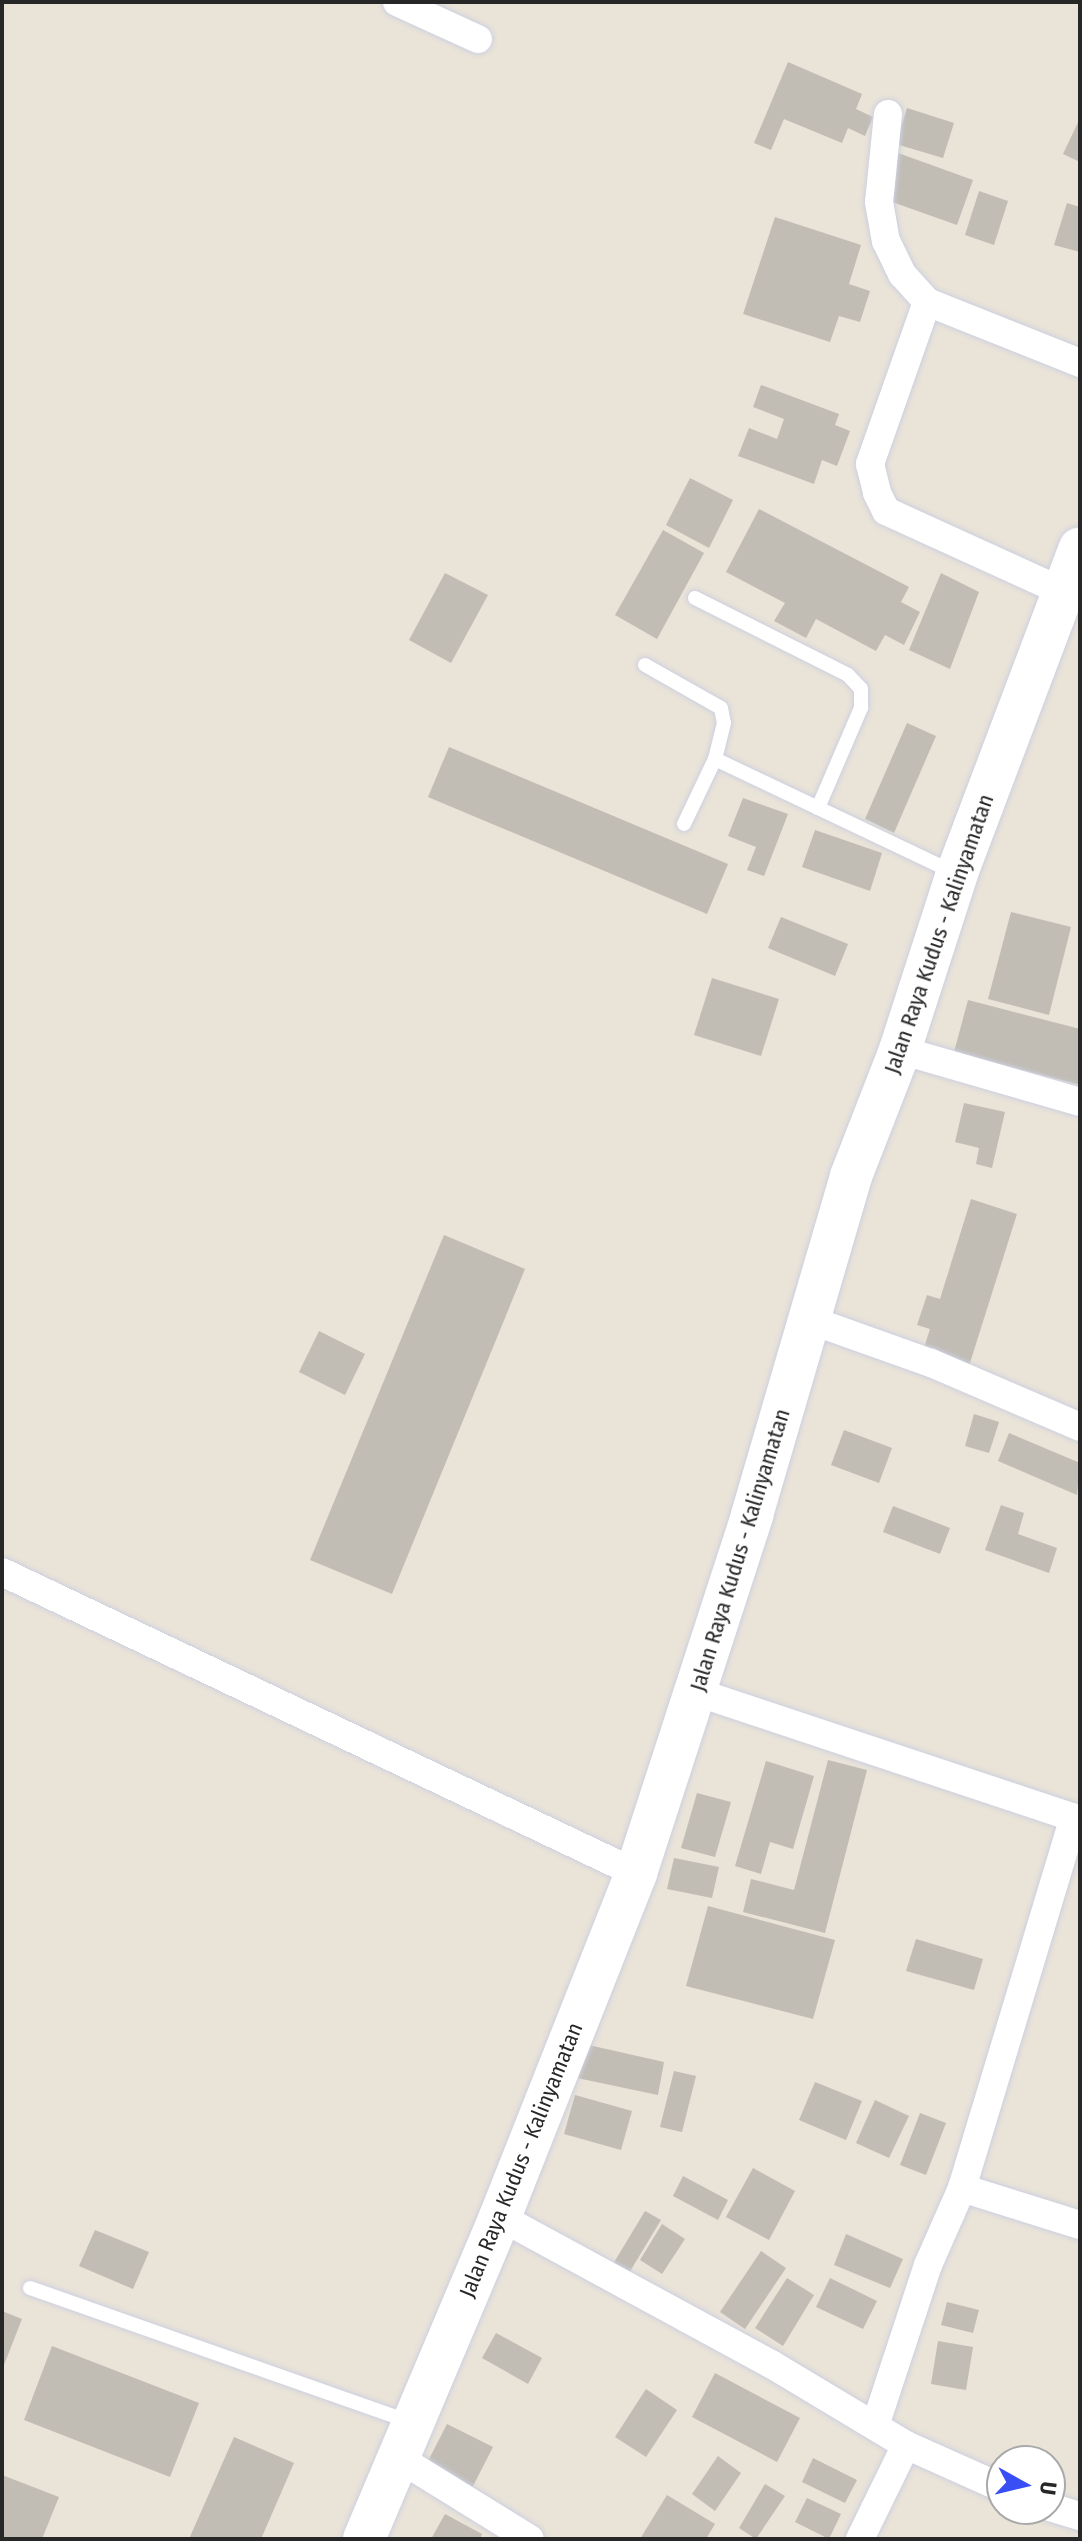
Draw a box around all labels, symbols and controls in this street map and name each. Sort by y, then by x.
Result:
street label: Jalan Raya Kudus - Kalinyamatan [879,791,999,1077]
street label: Jalan Raya Kudus - Kalinyamatan [684,1406,796,1694]
street label: Jalan Raya Kudus - Kalinyamatan [454,2019,588,2301]
north arrow [986,2445,1066,2525]
text: U [1034,2480,1063,2496]

